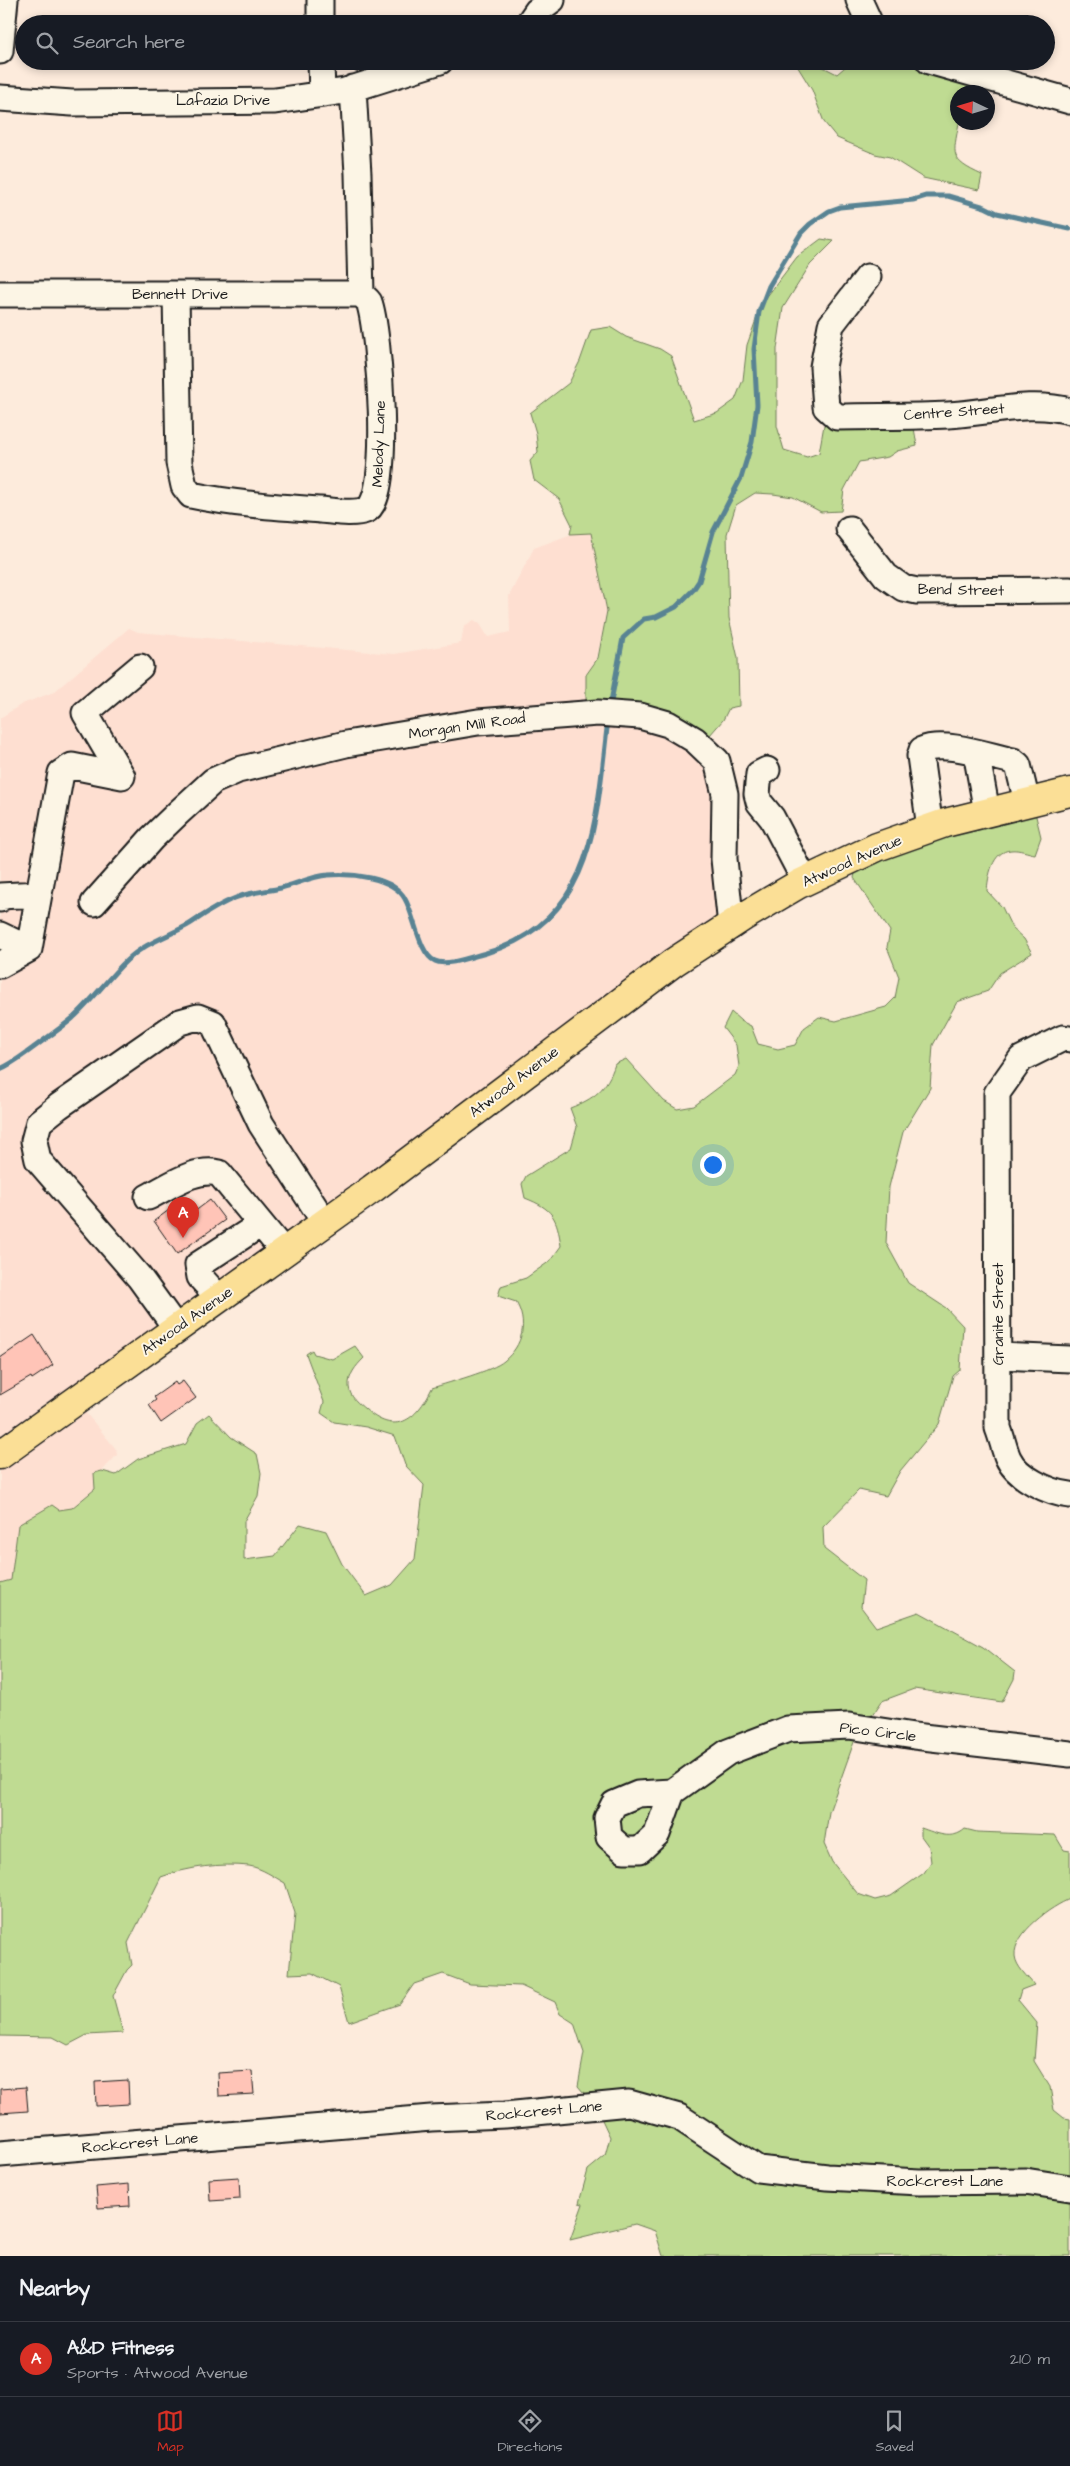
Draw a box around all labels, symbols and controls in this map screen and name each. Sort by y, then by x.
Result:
search box [15,15,1055,70]
icon: search [33,29,61,57]
text: Search here [73,29,185,56]
north arrow [950,85,995,130]
street label: Lafazia Drive [176,90,270,111]
street label: Bennett Drive [132,284,228,305]
street label: Centre Street [903,398,1005,426]
street label: Melody Lane [367,400,392,488]
street label: Bend Street [918,579,1004,601]
street label: Morgan Mill Road [407,707,527,746]
street label: Atwood Avenue [799,830,905,892]
street label: Atwood Avenue [465,1041,563,1123]
your location [700,1152,726,1178]
pin: A [167,1197,199,1238]
street label: Granite Street [988,1263,1009,1365]
street label: Atwood Avenue [137,1282,237,1360]
street label: Pico Circle [839,1717,917,1747]
street label: Rockcrest Lane [485,2095,603,2127]
street label: Rockcrest Lane [81,2127,199,2159]
street label: Rockcrest Lane [887,2171,1003,2192]
text: Nearby [20,2274,90,2303]
text: A&D Fitness [67,2335,174,2362]
text: A [31,2348,41,2370]
text: 210 m [1010,2348,1050,2370]
text: Sports · Atwood Avenue [67,2362,248,2384]
tab: Map [156,2407,184,2457]
tab: Directions [497,2407,562,2457]
tab: Saved [875,2407,914,2457]

